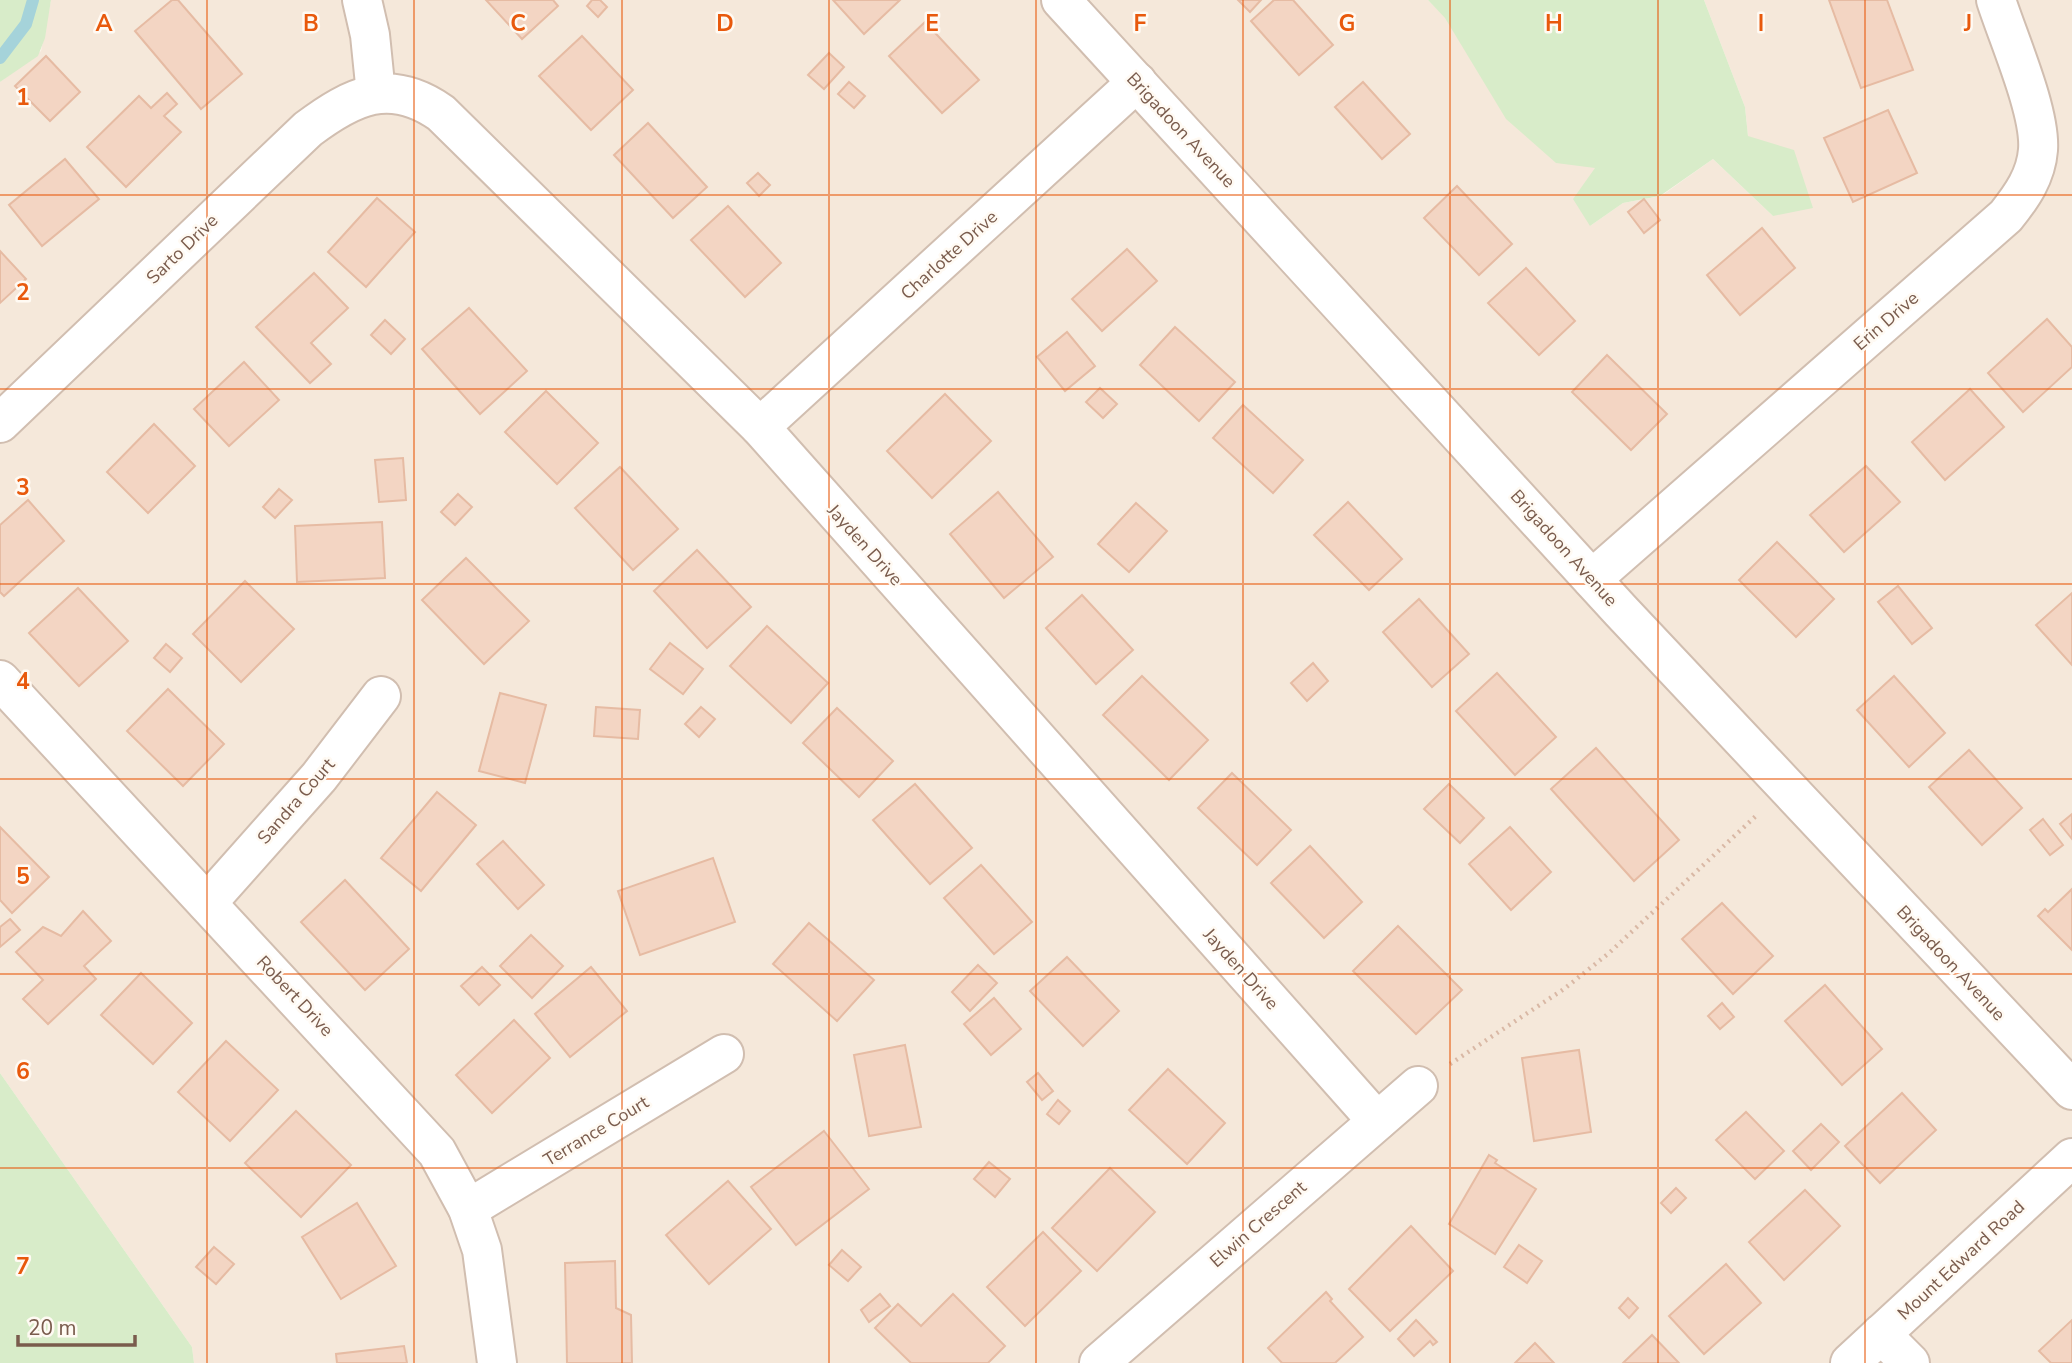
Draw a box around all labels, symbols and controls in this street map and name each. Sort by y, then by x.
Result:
text: A [95,8,113,39]
text: B [303,8,319,39]
text: C [510,8,526,39]
text: D [716,8,734,39]
text: E [925,8,939,39]
text: F [1134,8,1147,39]
text: G [1339,8,1355,39]
text: H [1545,8,1563,39]
text: I [1758,8,1764,39]
text: J [1963,8,1972,39]
street label: Brigadoon Avenue [1121,67,1241,193]
text: 1 [16,82,30,113]
street label: Charlotte Drive [895,205,1003,305]
street label: Sarto Drive [141,209,223,289]
text: 2 [16,277,30,308]
street label: Erin Drive [1848,286,1924,356]
text: 3 [16,472,30,503]
street label: Brigadoon Avenue [1505,484,1623,612]
street label: Jayden Drive [821,498,908,591]
text: 4 [16,666,30,697]
street label: Sandra Court [252,752,340,849]
text: 5 [16,861,30,892]
street label: Brigadoon Avenue [1891,900,2011,1026]
street label: Jayden Drive [1197,922,1284,1015]
street label: Robert Drive [251,950,339,1042]
text: 6 [16,1056,30,1087]
street label: Terrance Court [539,1090,654,1172]
street label: Elwin Crescent [1205,1175,1312,1273]
street label: Mount Edward Road [1892,1195,2030,1325]
text: 7 [16,1251,30,1282]
scale bar [18,1304,135,1348]
text: 20 m [28,1314,77,1342]

